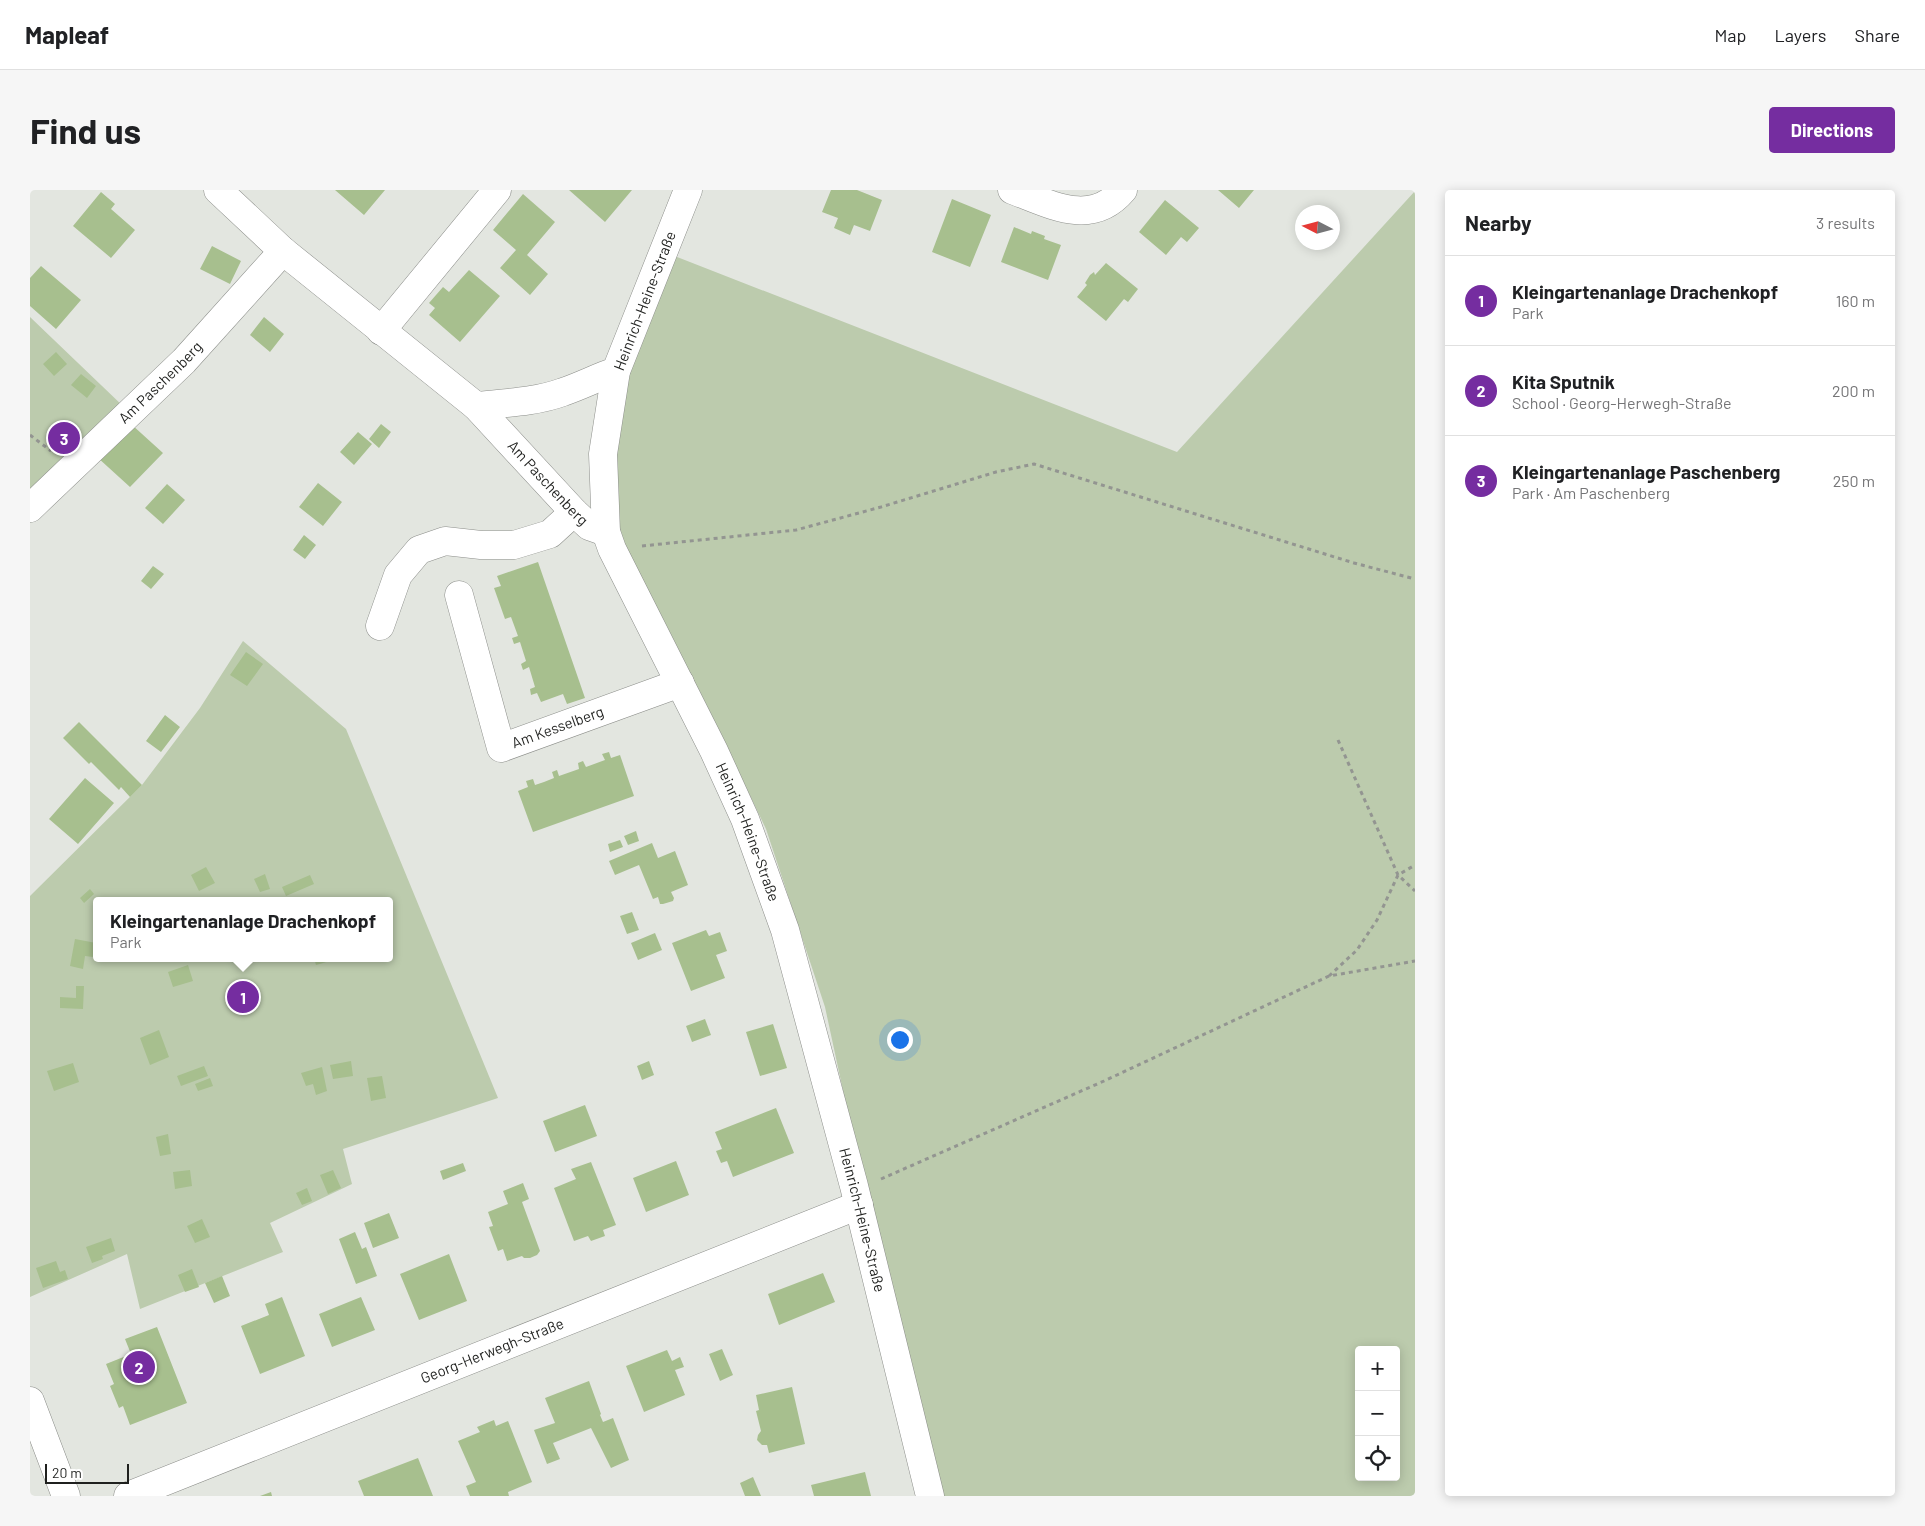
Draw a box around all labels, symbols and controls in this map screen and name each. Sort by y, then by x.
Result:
text: Mapleaf [25,20,109,49]
text: Map [1714,24,1746,46]
text: Layers [1774,24,1827,46]
text: Share [1855,24,1900,46]
button: Directions [1769,107,1895,153]
text: Find us [30,109,141,151]
north arrow [1295,205,1340,250]
text: Nearby [1465,210,1531,235]
text: 3 results [1816,213,1875,232]
street label: Heinrich-Heine-Straße [609,228,679,373]
text: Kleingartenanlage Drachenkopf [1512,280,1778,303]
text: 1 [1478,291,1484,310]
text: 160 m [1836,291,1875,310]
text: Park [1512,303,1543,322]
street label: Am Paschenberg [114,337,205,427]
text: Kita Sputnik [1512,370,1615,393]
text: 2 [1477,381,1485,400]
text: 200 m [1832,381,1875,400]
text: School · Georg-Herwegh-Straße [1512,393,1732,412]
pin: 3 [48,419,80,457]
street label: Am Paschenberg [504,436,592,529]
text: Kleingartenanlage Paschenberg [1512,460,1780,483]
text: 3 [1477,471,1485,490]
text: 250 m [1833,471,1875,490]
text: Park · Am Paschenberg [1512,483,1670,502]
street label: Am Kesselberg [509,702,606,751]
street label: Heinrich-Heine-Straße [712,759,784,904]
popup [93,897,393,962]
text: Kleingartenanlage Drachenkopf [110,909,376,932]
text: Park [110,932,141,951]
pin: 1 [227,978,259,1016]
your location [887,1027,913,1053]
street label: Heinrich-Heine-Straße [836,1146,890,1294]
street label: Georg-Herwegh-Straße [418,1314,566,1387]
map controls [1355,1346,1400,1481]
button: + [1355,1346,1400,1391]
pin: 2 [123,1348,155,1386]
button: − [1355,1391,1400,1436]
button: locate [1355,1436,1400,1481]
scale bar [45,1461,129,1484]
text: 20 m [52,1464,82,1481]

